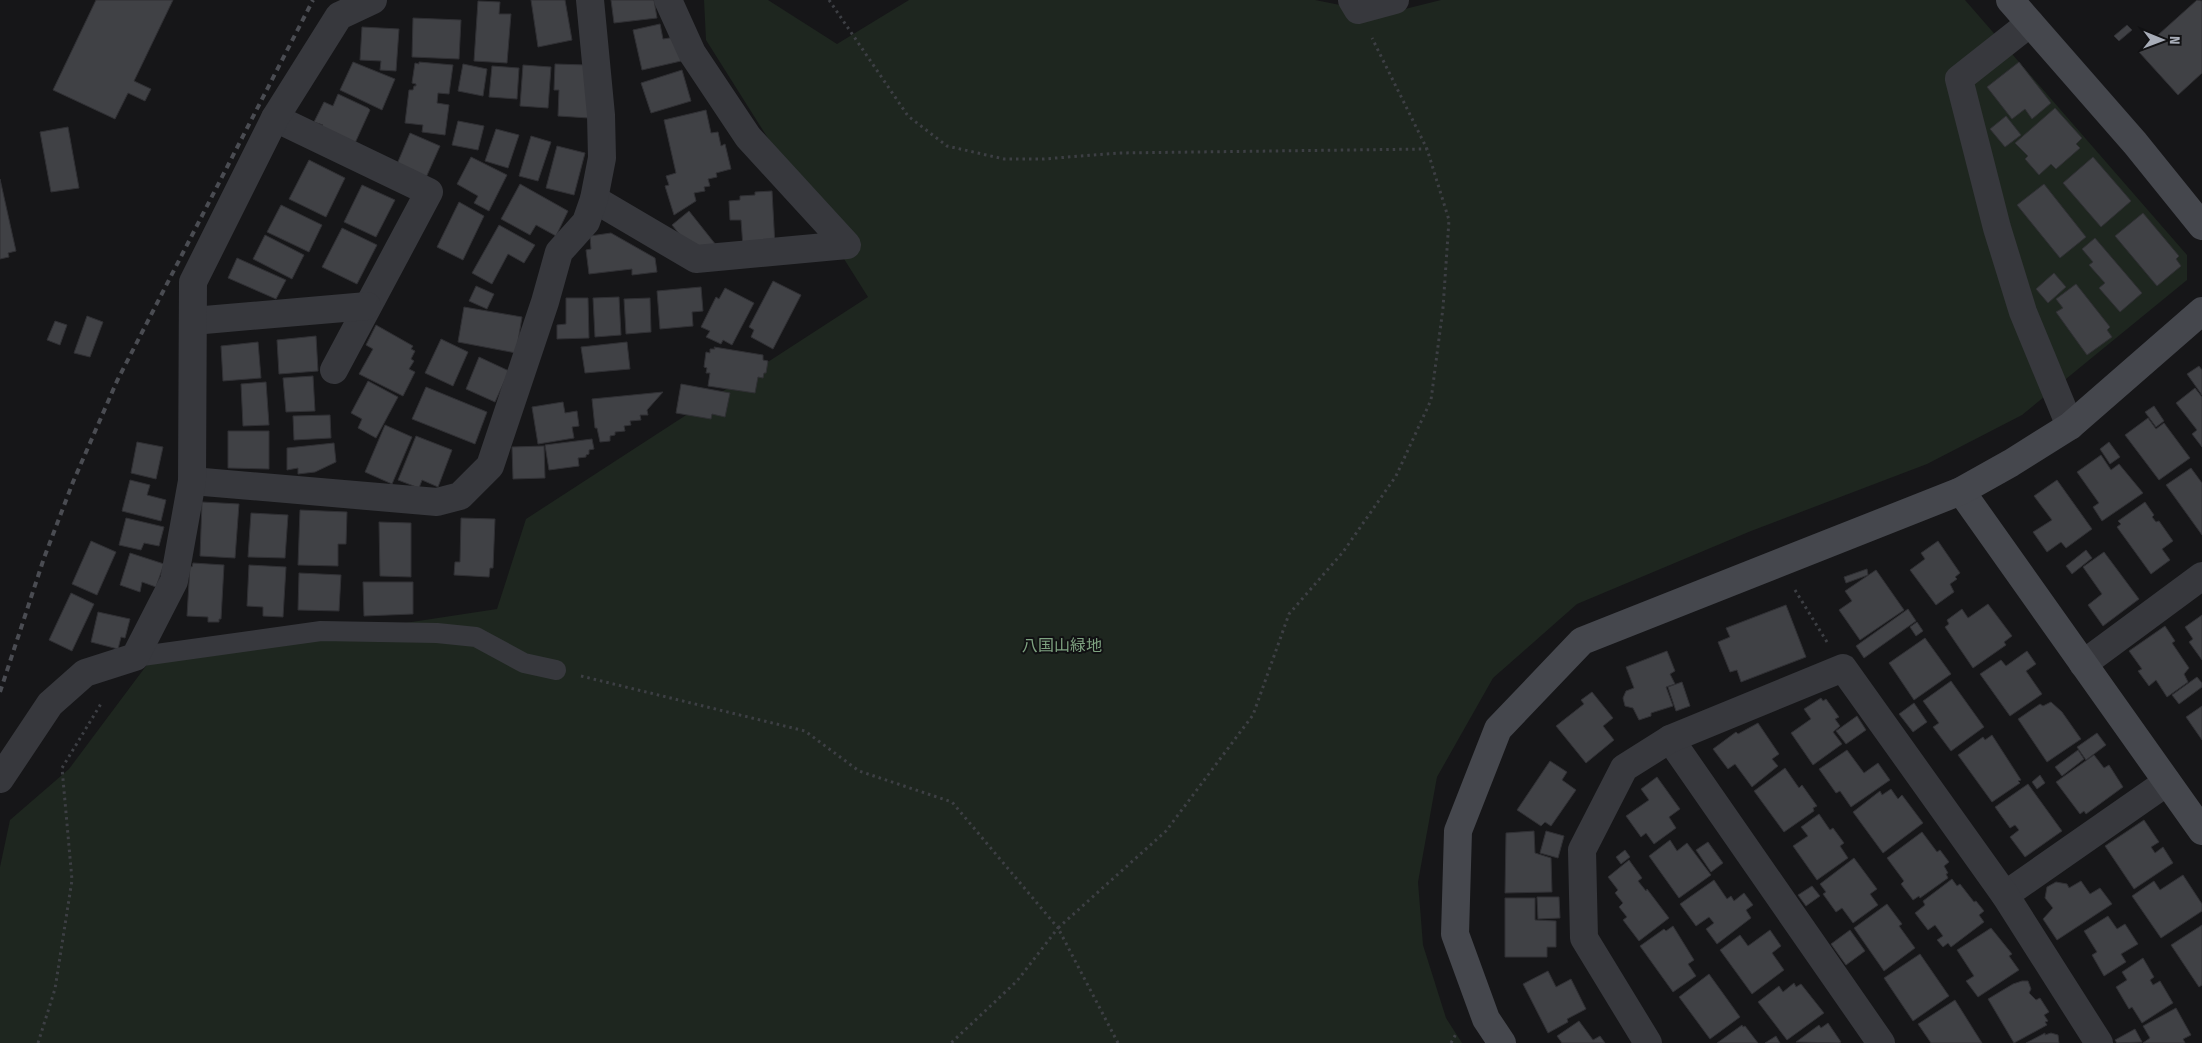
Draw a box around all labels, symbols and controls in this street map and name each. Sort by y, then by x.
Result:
north arrow [2137,15,2187,65]
text: N [2166,36,2183,45]
park label: 八国山緑地 [1022,636,1102,655]

